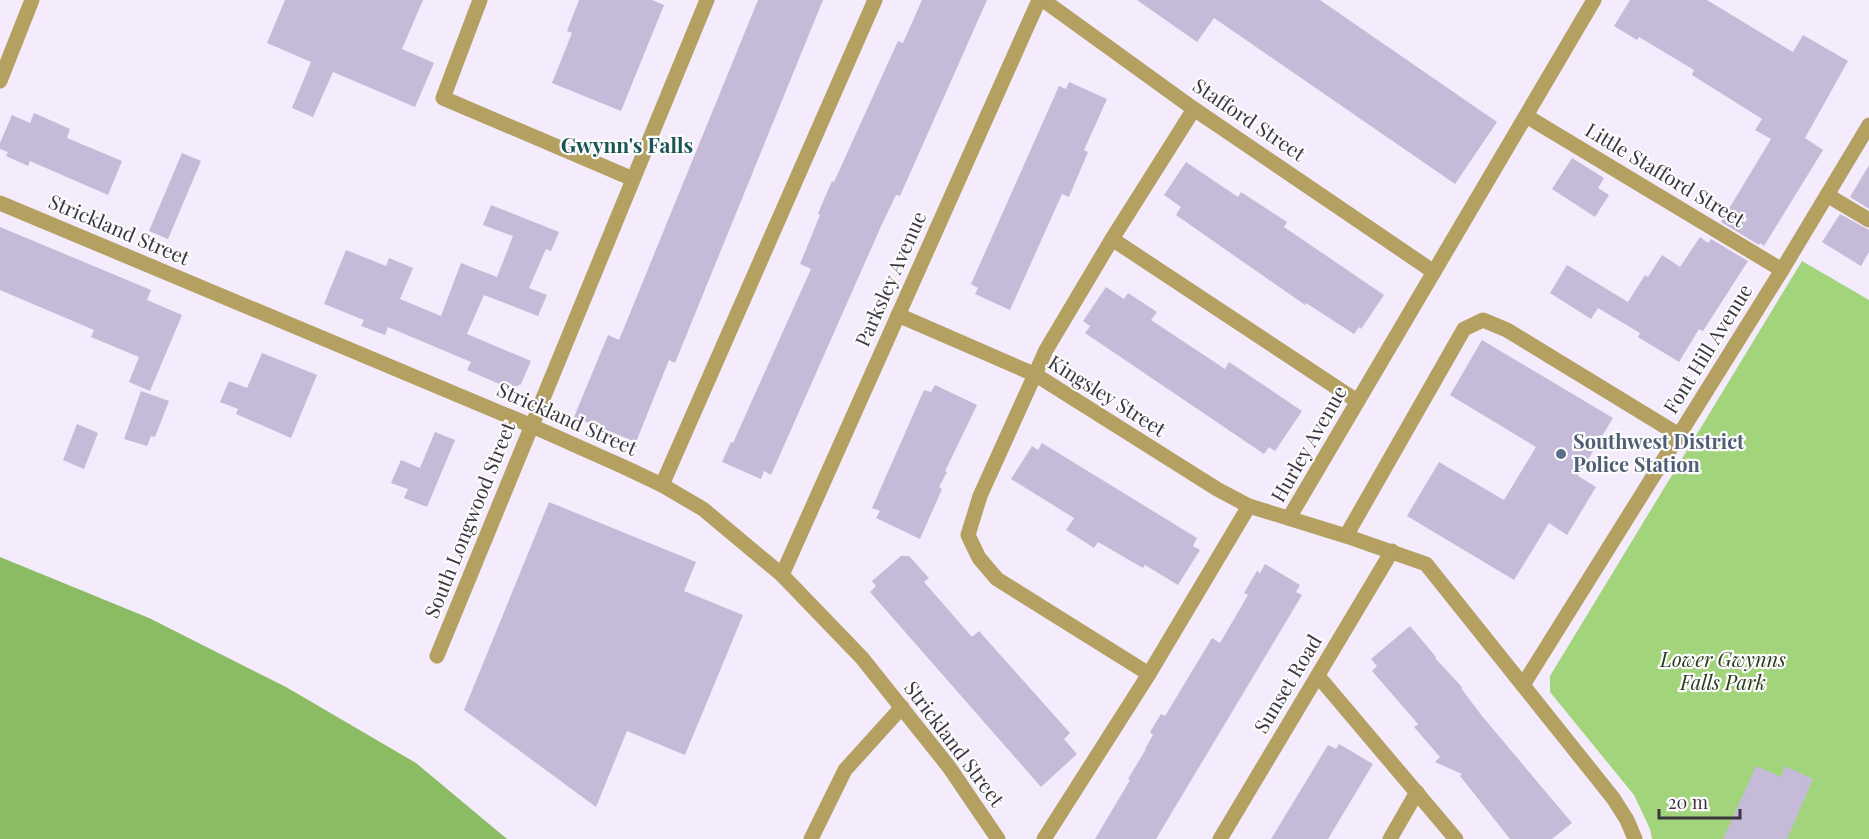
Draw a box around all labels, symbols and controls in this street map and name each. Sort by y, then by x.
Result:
street label: Stafford Street [1188,71,1312,167]
street label: Little Stafford Street [1581,115,1751,233]
district label: Gwynn's Falls [561,130,693,158]
street label: Strickland Street [45,187,195,271]
street label: Parksley Avenue [848,207,932,350]
street label: Font Hill Avenue [1656,278,1757,418]
street label: Kingsley Street [1044,348,1172,442]
street label: Strickland Street [493,375,643,461]
street label: Hurley Avenue [1263,380,1352,506]
street label: South Longwood Street [417,416,521,622]
place label: Southwest District Police Station [1573,427,1745,477]
marker: Southwest District Police Station [1554,447,1568,461]
street label: Sunset Road [1247,629,1327,738]
park label: Lower Gwynns Falls Park [1659,645,1786,695]
street label: Strickland Street [899,675,1012,812]
scale bar [1659,782,1740,820]
text: 20 m [1668,790,1708,814]

